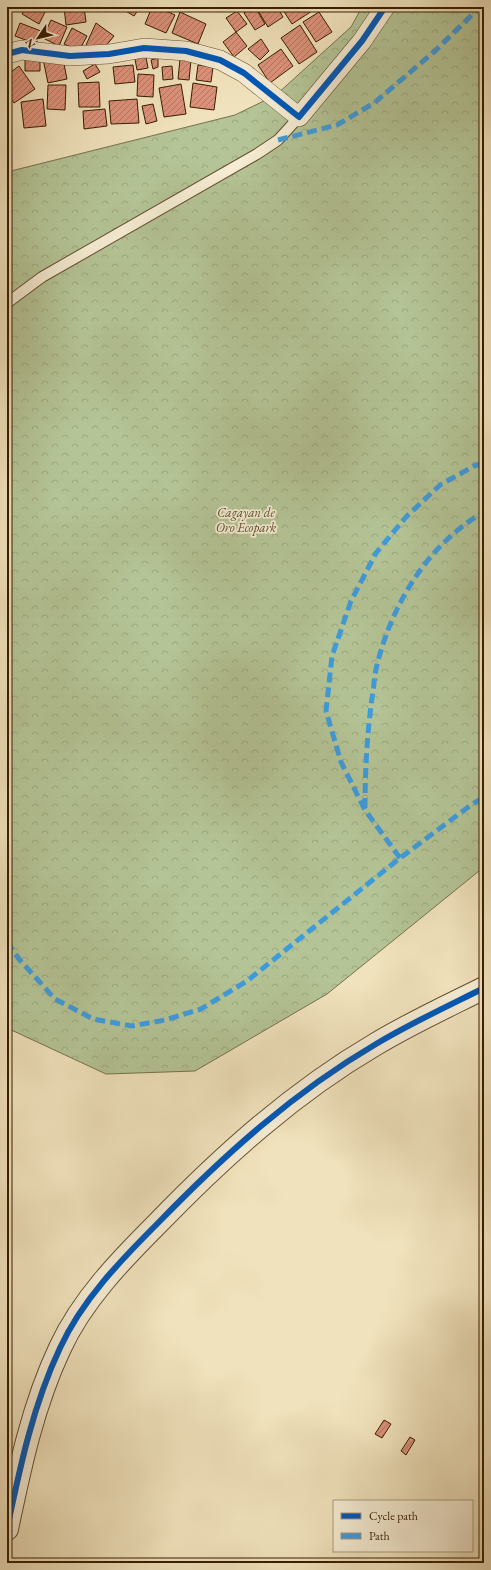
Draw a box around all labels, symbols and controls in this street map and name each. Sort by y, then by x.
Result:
north arrow [18,18,58,58]
text: N [21,36,38,51]
park label: Cagayan de Oro Ecopark [216,504,276,536]
legend [333,1500,473,1552]
text: Cycle path [369,1508,418,1524]
text: Path [369,1528,390,1544]

